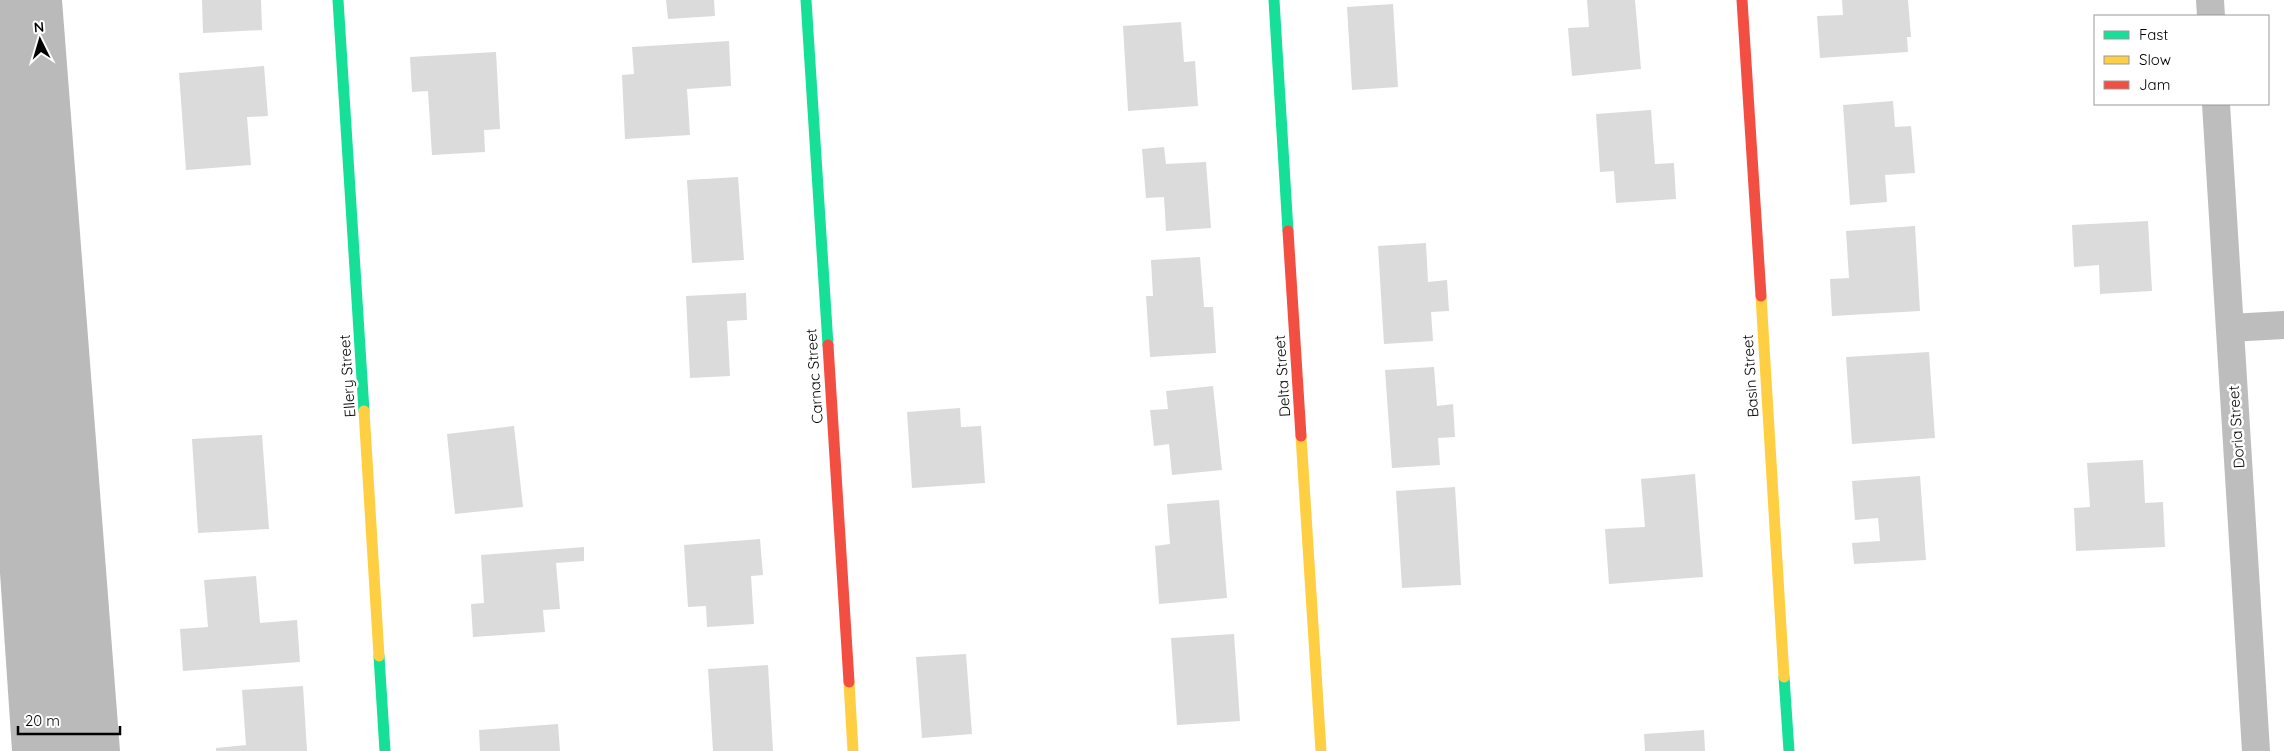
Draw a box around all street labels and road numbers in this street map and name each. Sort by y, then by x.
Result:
street label: Carnac Street [801,328,827,424]
street label: Ellery Street [335,334,359,418]
street label: Delta Street [1270,334,1294,418]
street label: Basin Street [1738,334,1762,418]
street label: Doria Street [2224,385,2248,469]

